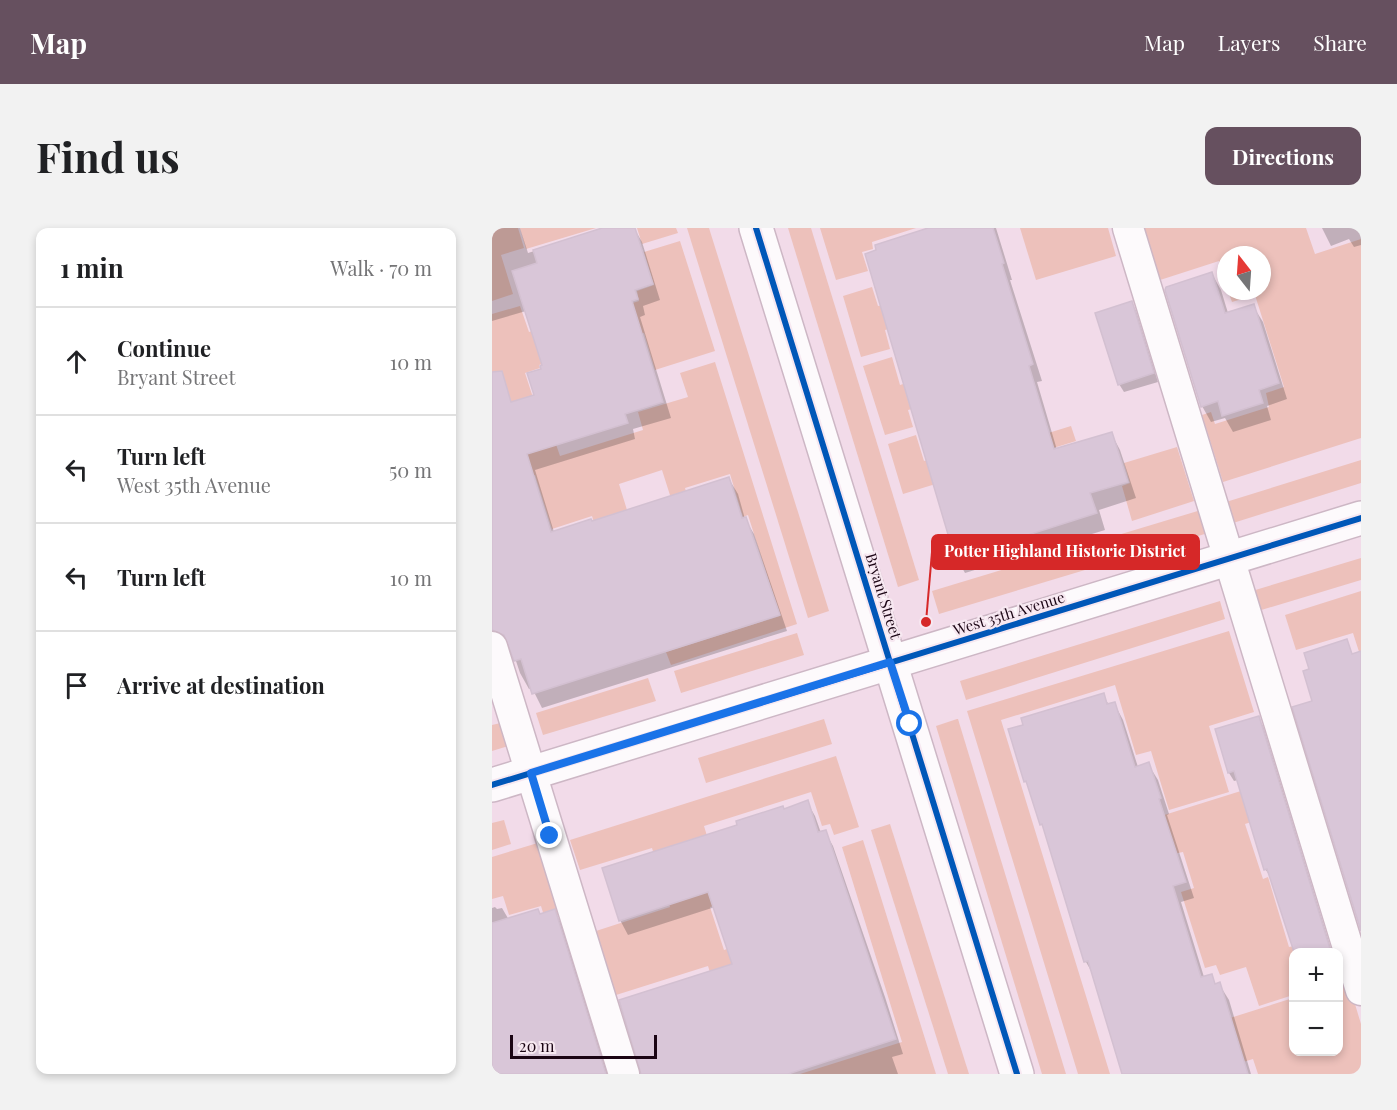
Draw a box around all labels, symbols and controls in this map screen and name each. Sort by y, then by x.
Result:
text: Map [30,24,87,61]
text: Map [1144,28,1185,56]
text: Layers [1218,28,1280,56]
text: Share [1313,28,1367,56]
button: Directions [1205,127,1361,185]
text: Find us [36,128,180,184]
north arrow [1217,246,1271,300]
text: 1 min [60,250,124,285]
text: Walk · 70 m [330,254,432,281]
text: Continue [117,333,211,363]
icon: ahead [60,345,93,378]
text: 10 m [390,348,432,375]
text: Bryant Street [117,363,236,390]
text: Turn left [117,441,206,471]
icon: left [60,453,93,486]
text: 50 m [389,456,432,483]
text: West 35th Avenue [117,471,271,498]
callout: Potter Highland Historic District [932,535,1199,569]
text: Potter Highland Historic District [944,540,1186,561]
street label: Bryant Street [861,550,907,642]
icon: left [60,561,93,594]
text: Turn left [117,562,206,592]
text: 10 m [390,564,432,591]
street label: West 35th Avenue [950,587,1067,640]
icon: arrive [60,669,93,702]
text: Arrive at destination [117,670,325,700]
route start [896,710,922,736]
route end [536,822,562,848]
map controls [1289,948,1343,1056]
button: + [1289,948,1343,1002]
button: − [1289,1002,1343,1056]
scale bar [510,1032,657,1060]
text: 20 m [519,1035,554,1056]

